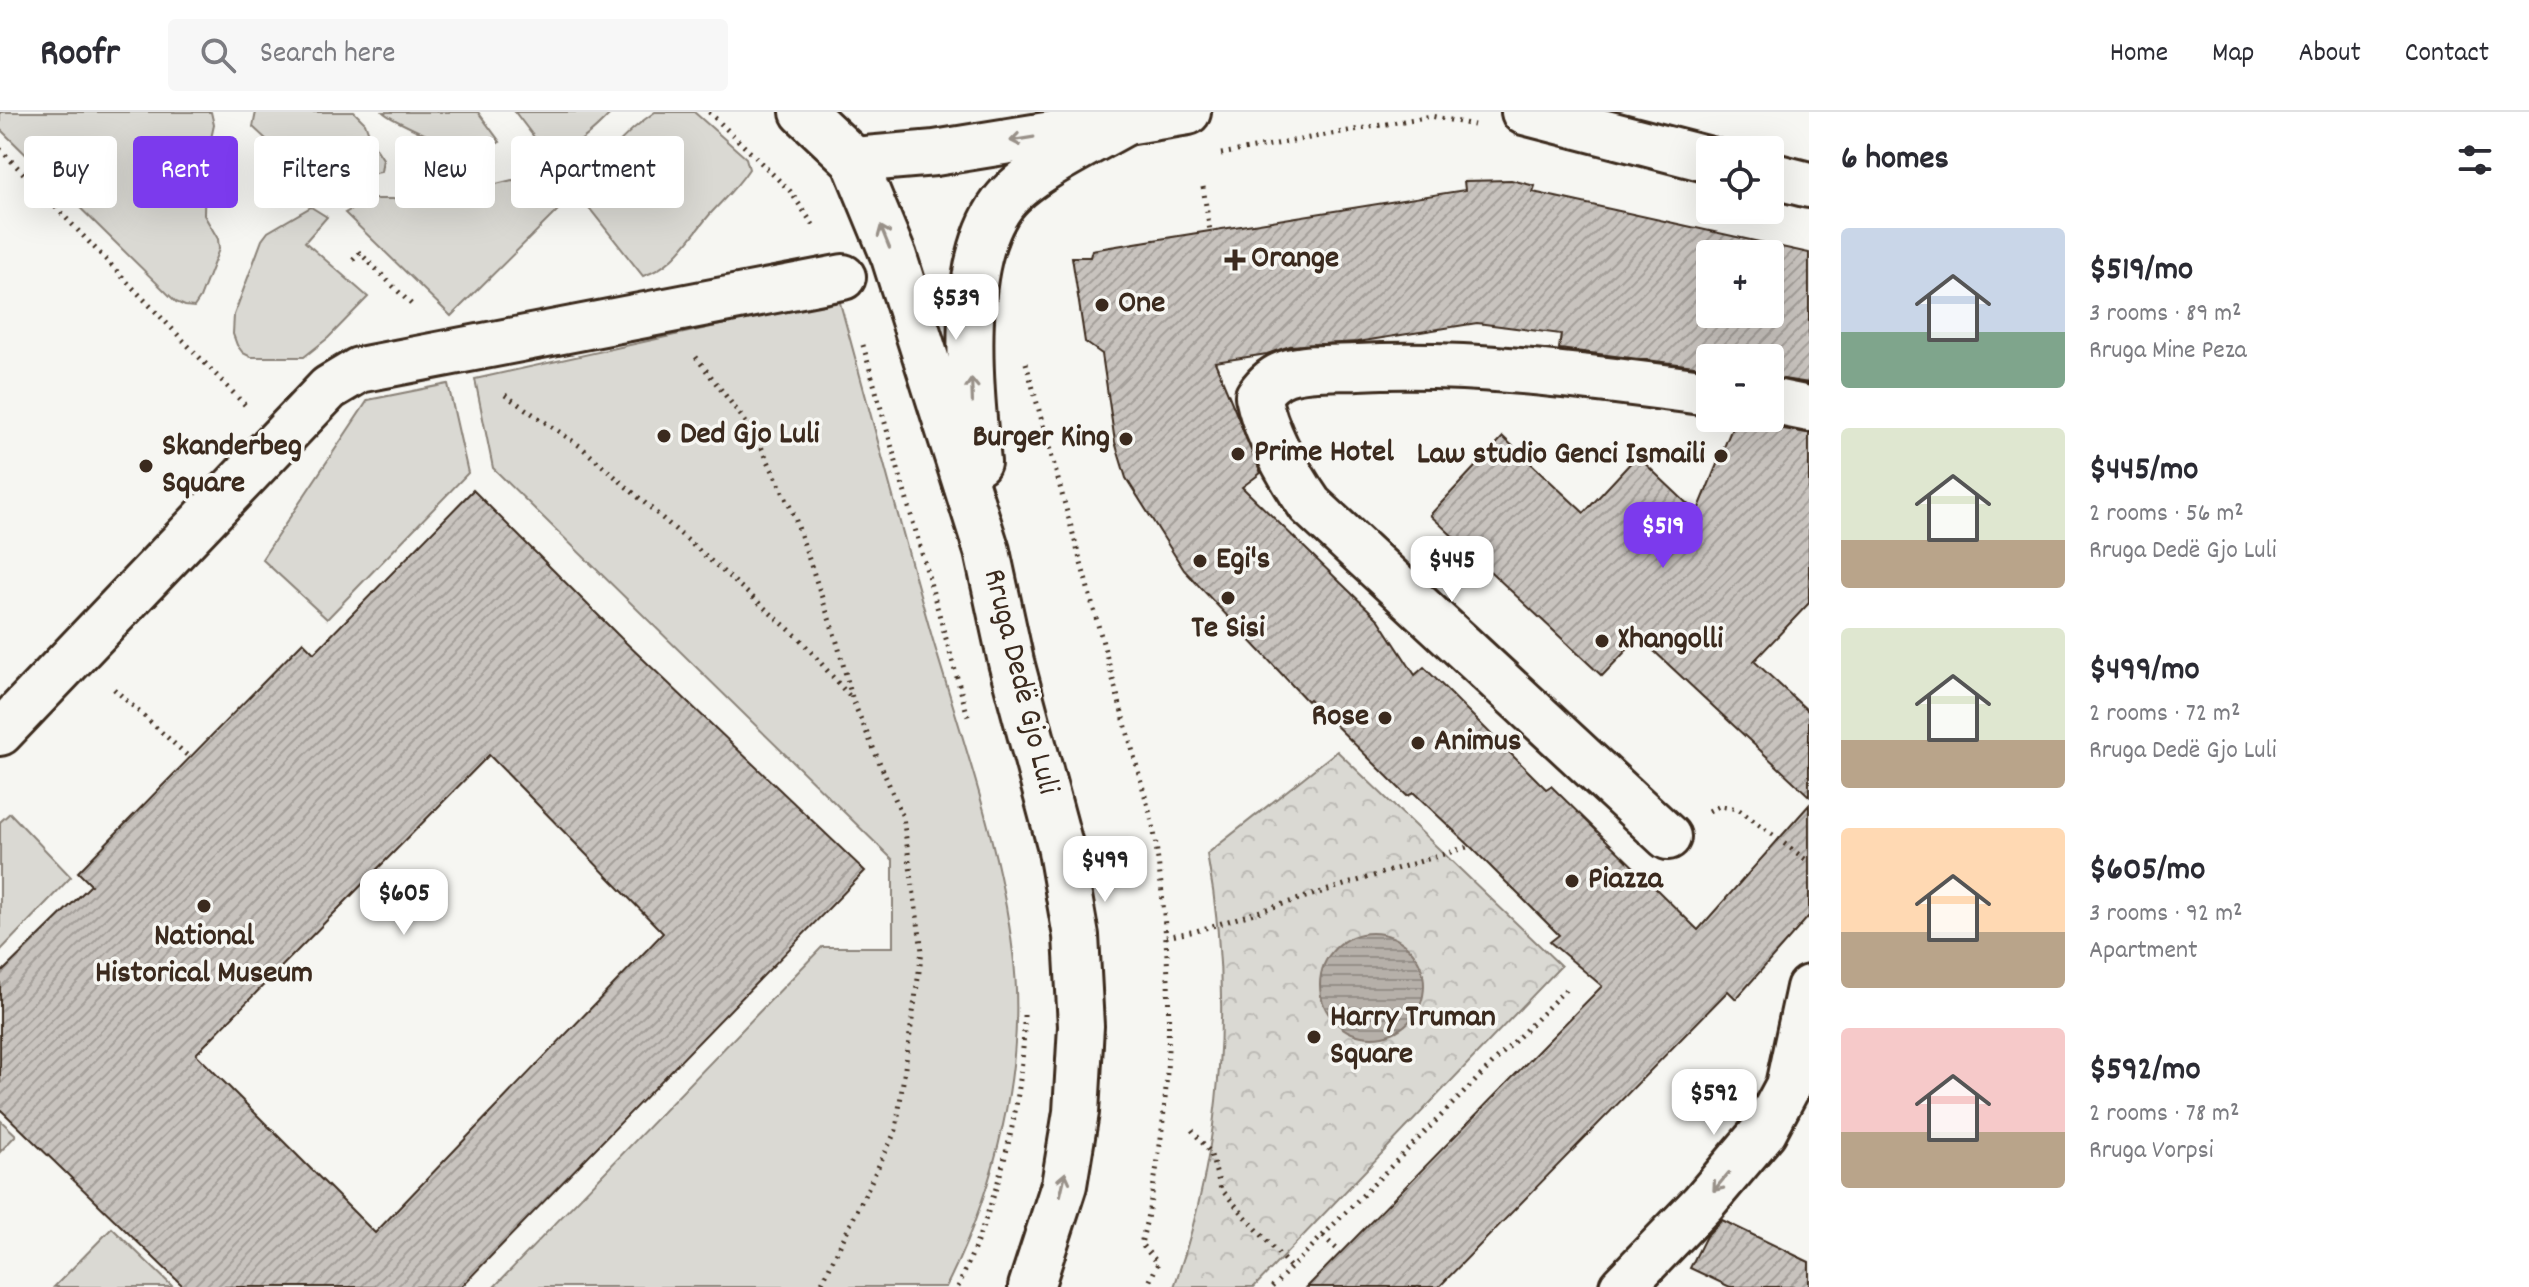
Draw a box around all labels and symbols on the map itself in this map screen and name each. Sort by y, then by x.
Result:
one-way arrow [1010,132,1035,147]
one-way arrow [877,225,892,250]
place label: Orange [1251,237,1339,283]
marker: Orange [1226,251,1244,269]
pin: $539 [909,274,1003,342]
place label: One [1118,282,1165,328]
marker: One [1093,296,1111,314]
one-way arrow [964,377,979,404]
place label: Ded Gjo Luli [680,413,820,459]
place label: Burger King [972,416,1110,462]
place label: Skanderbeg Square [162,425,302,508]
marker: Ded Gjo Luli [655,427,673,445]
marker: Burger King [1117,430,1135,448]
place label: Prime Hotel [1254,431,1394,477]
place label: Law studio Genci Ismaili [1417,433,1705,479]
marker: Prime Hotel [1229,445,1247,463]
marker: Law studio Genci Ismaili [1712,447,1730,465]
marker: Skanderbeg Square [137,457,155,475]
pin: $519 [1616,502,1710,570]
pin: $445 [1405,536,1499,604]
place label: Egi's [1216,538,1270,584]
marker: Egi's [1191,552,1209,570]
street label: Rruga Dedë Gjo Luli [969,564,1069,800]
marker: Te Sisi [1219,589,1237,607]
place label: Te Sisi [1191,607,1265,653]
place label: Xhangolli [1618,618,1723,664]
marker: Xhangolli [1593,632,1611,650]
place label: Rose [1312,695,1369,741]
marker: Rose [1376,709,1394,727]
place label: Animus [1434,720,1521,766]
marker: Animus [1409,734,1427,752]
pin: $499 [1058,836,1152,904]
place label: Piazza [1588,858,1664,904]
pin: $605 [357,869,451,937]
marker: Piazza [1563,872,1581,890]
marker: National Historical Museum [195,897,213,915]
place label: National Historical Museum [95,915,313,998]
place label: Harry Truman Square [1330,996,1496,1079]
marker: Harry Truman Square [1305,1028,1323,1046]
pin: $592 [1667,1069,1761,1137]
one-way arrow [1056,1172,1071,1198]
one-way arrow [1712,1172,1730,1192]

